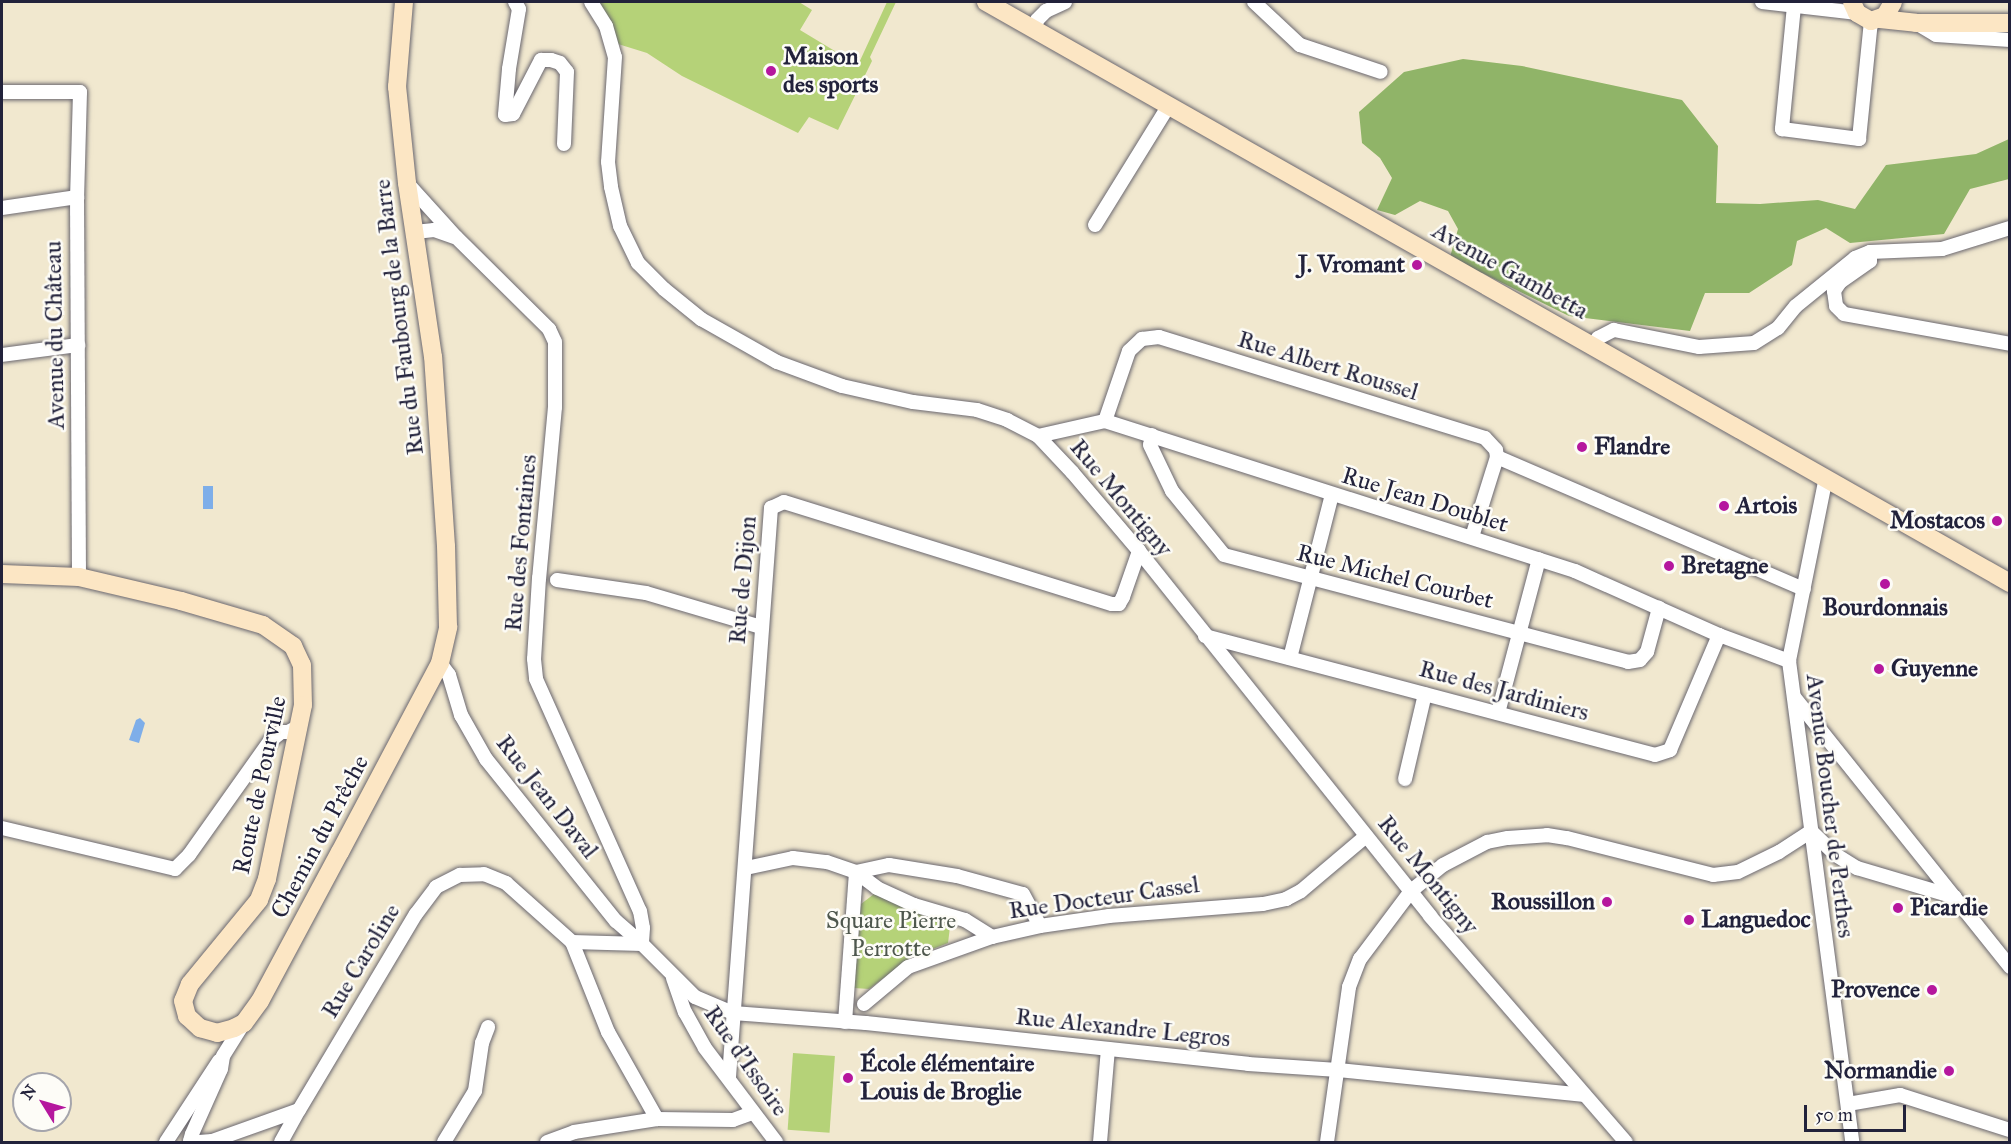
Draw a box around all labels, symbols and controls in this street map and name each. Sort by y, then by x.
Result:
place label: Maison des sports [783,43,878,99]
marker: Maison des sports [764,64,778,78]
street label: Rue du Faubourg de la Barre [368,177,430,457]
street label: Avenue Gambetta [1427,216,1593,326]
street label: Avenue du Château [39,241,71,429]
place label: J. Vromant [1298,251,1405,279]
marker: J. Vromant [1410,258,1424,272]
street label: Rue Albert Roussel [1234,325,1422,407]
street label: Rue Montigny [1064,433,1178,563]
place label: Flandre [1594,433,1670,461]
marker: Flandre [1575,440,1589,454]
street label: Rue des Fontaines [499,453,543,633]
street label: Rue Jean Doublet [1338,461,1512,539]
place label: Artois [1736,492,1797,520]
marker: Artois [1717,499,1731,513]
place label: Mostacos [1890,507,1985,535]
marker: Mostacos [1990,514,2004,528]
street label: Rue de Dijon [723,515,763,645]
street label: Rue Michel Courbet [1294,539,1496,615]
place label: Bretagne [1681,552,1768,580]
marker: Bretagne [1662,559,1676,573]
marker: Bourdonnais [1878,577,1892,591]
place label: Bourdonnais [1822,594,1948,622]
street label: Rue des Jardiniers [1416,654,1592,728]
place label: Guyenne [1891,655,1978,683]
marker: Guyenne [1872,662,1886,676]
street label: Avenue Boucher de Perthes [1800,672,1860,940]
street label: Route de Pourville [227,693,293,877]
street label: Rue Jean Daval [490,729,604,865]
street label: Chemin du Prêche [265,751,375,923]
street label: Rue Montigny [1371,810,1485,940]
street label: Rue Docteur Cassel [1007,870,1201,926]
place label: Roussillon [1491,888,1595,916]
place label: Picardie [1910,894,1988,922]
marker: Roussillon [1600,895,1614,909]
street label: Rue Caroline [316,899,406,1023]
marker: Picardie [1891,901,1905,915]
place label: Languedoc [1701,906,1811,934]
park label: Square Pierre Perrotte [826,907,956,963]
marker: Languedoc [1682,913,1696,927]
place label: Provence [1831,976,1920,1004]
marker: Provence [1925,983,1939,997]
street label: Rue d'Issoire [698,1000,794,1122]
street label: Rue Alexandre Legros [1014,1002,1232,1054]
place label: École élémentaire Louis de Broglie [860,1050,1034,1106]
place label: Normandie [1824,1057,1937,1085]
marker: Normandie [1942,1064,1956,1078]
marker: École élémentaire Louis de Broglie [841,1071,855,1085]
north arrow [12,1072,72,1132]
text: N [17,1081,40,1103]
scale bar [1807,1093,1909,1131]
text: 50 m [1815,1104,1853,1126]

